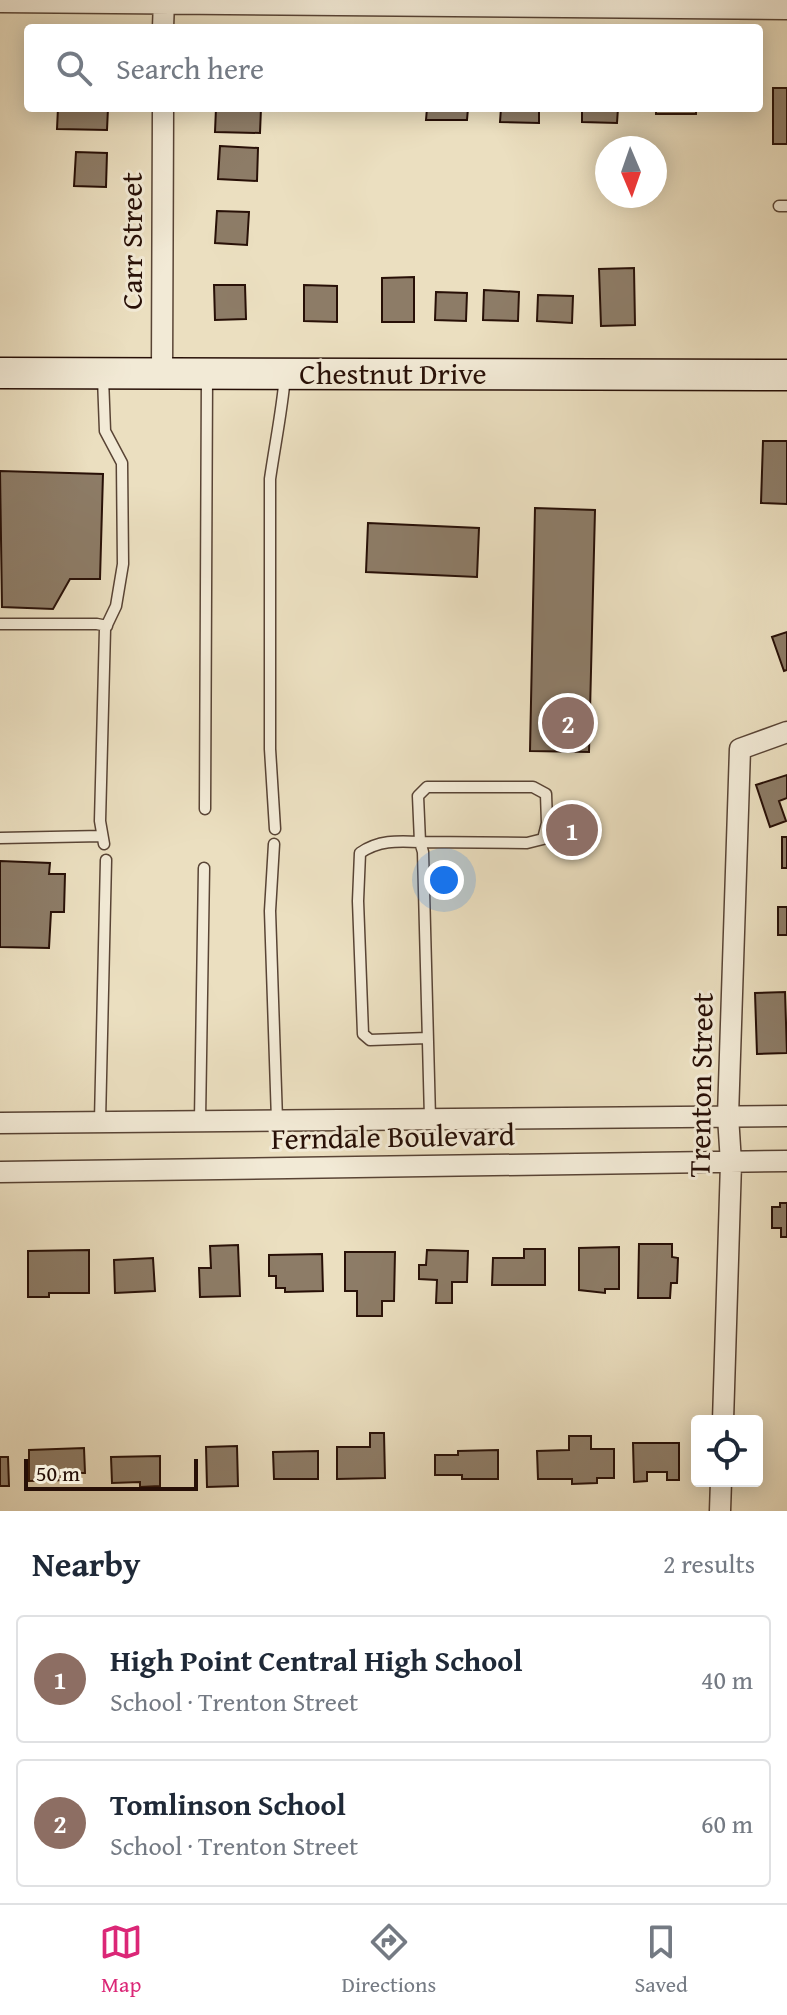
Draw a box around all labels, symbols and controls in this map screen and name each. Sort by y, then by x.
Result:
search box [24,24,763,112]
icon: search [52,46,96,90]
text: Search here [116,46,264,90]
north arrow [595,136,667,208]
street label: Carr Street [109,172,153,310]
street label: Chestnut Drive [299,351,487,395]
pin: 2 [542,693,594,753]
pin: 1 [546,800,598,860]
your location [424,860,464,900]
street label: Trenton Street [676,992,724,1178]
street label: Ferndale Boulevard [271,1112,515,1160]
map controls [691,1415,763,1487]
button: locate [691,1415,763,1487]
scale bar [24,1455,198,1491]
text: 50 m [36,1457,80,1489]
text: Nearby [32,1539,141,1588]
text: 2 results [663,1544,755,1583]
text: High Point Central High School [110,1638,523,1682]
text: 1 [53,1660,67,1699]
text: 40 m [701,1660,753,1699]
text: School · Trenton Street [110,1682,358,1721]
text: Tomlinson School [110,1782,346,1826]
text: 2 [53,1804,67,1843]
text: 60 m [701,1804,753,1843]
text: School · Trenton Street [110,1826,358,1865]
tab: Map [99,1920,143,2000]
tab: Directions [342,1920,436,2000]
tab: Saved [635,1920,688,2000]

